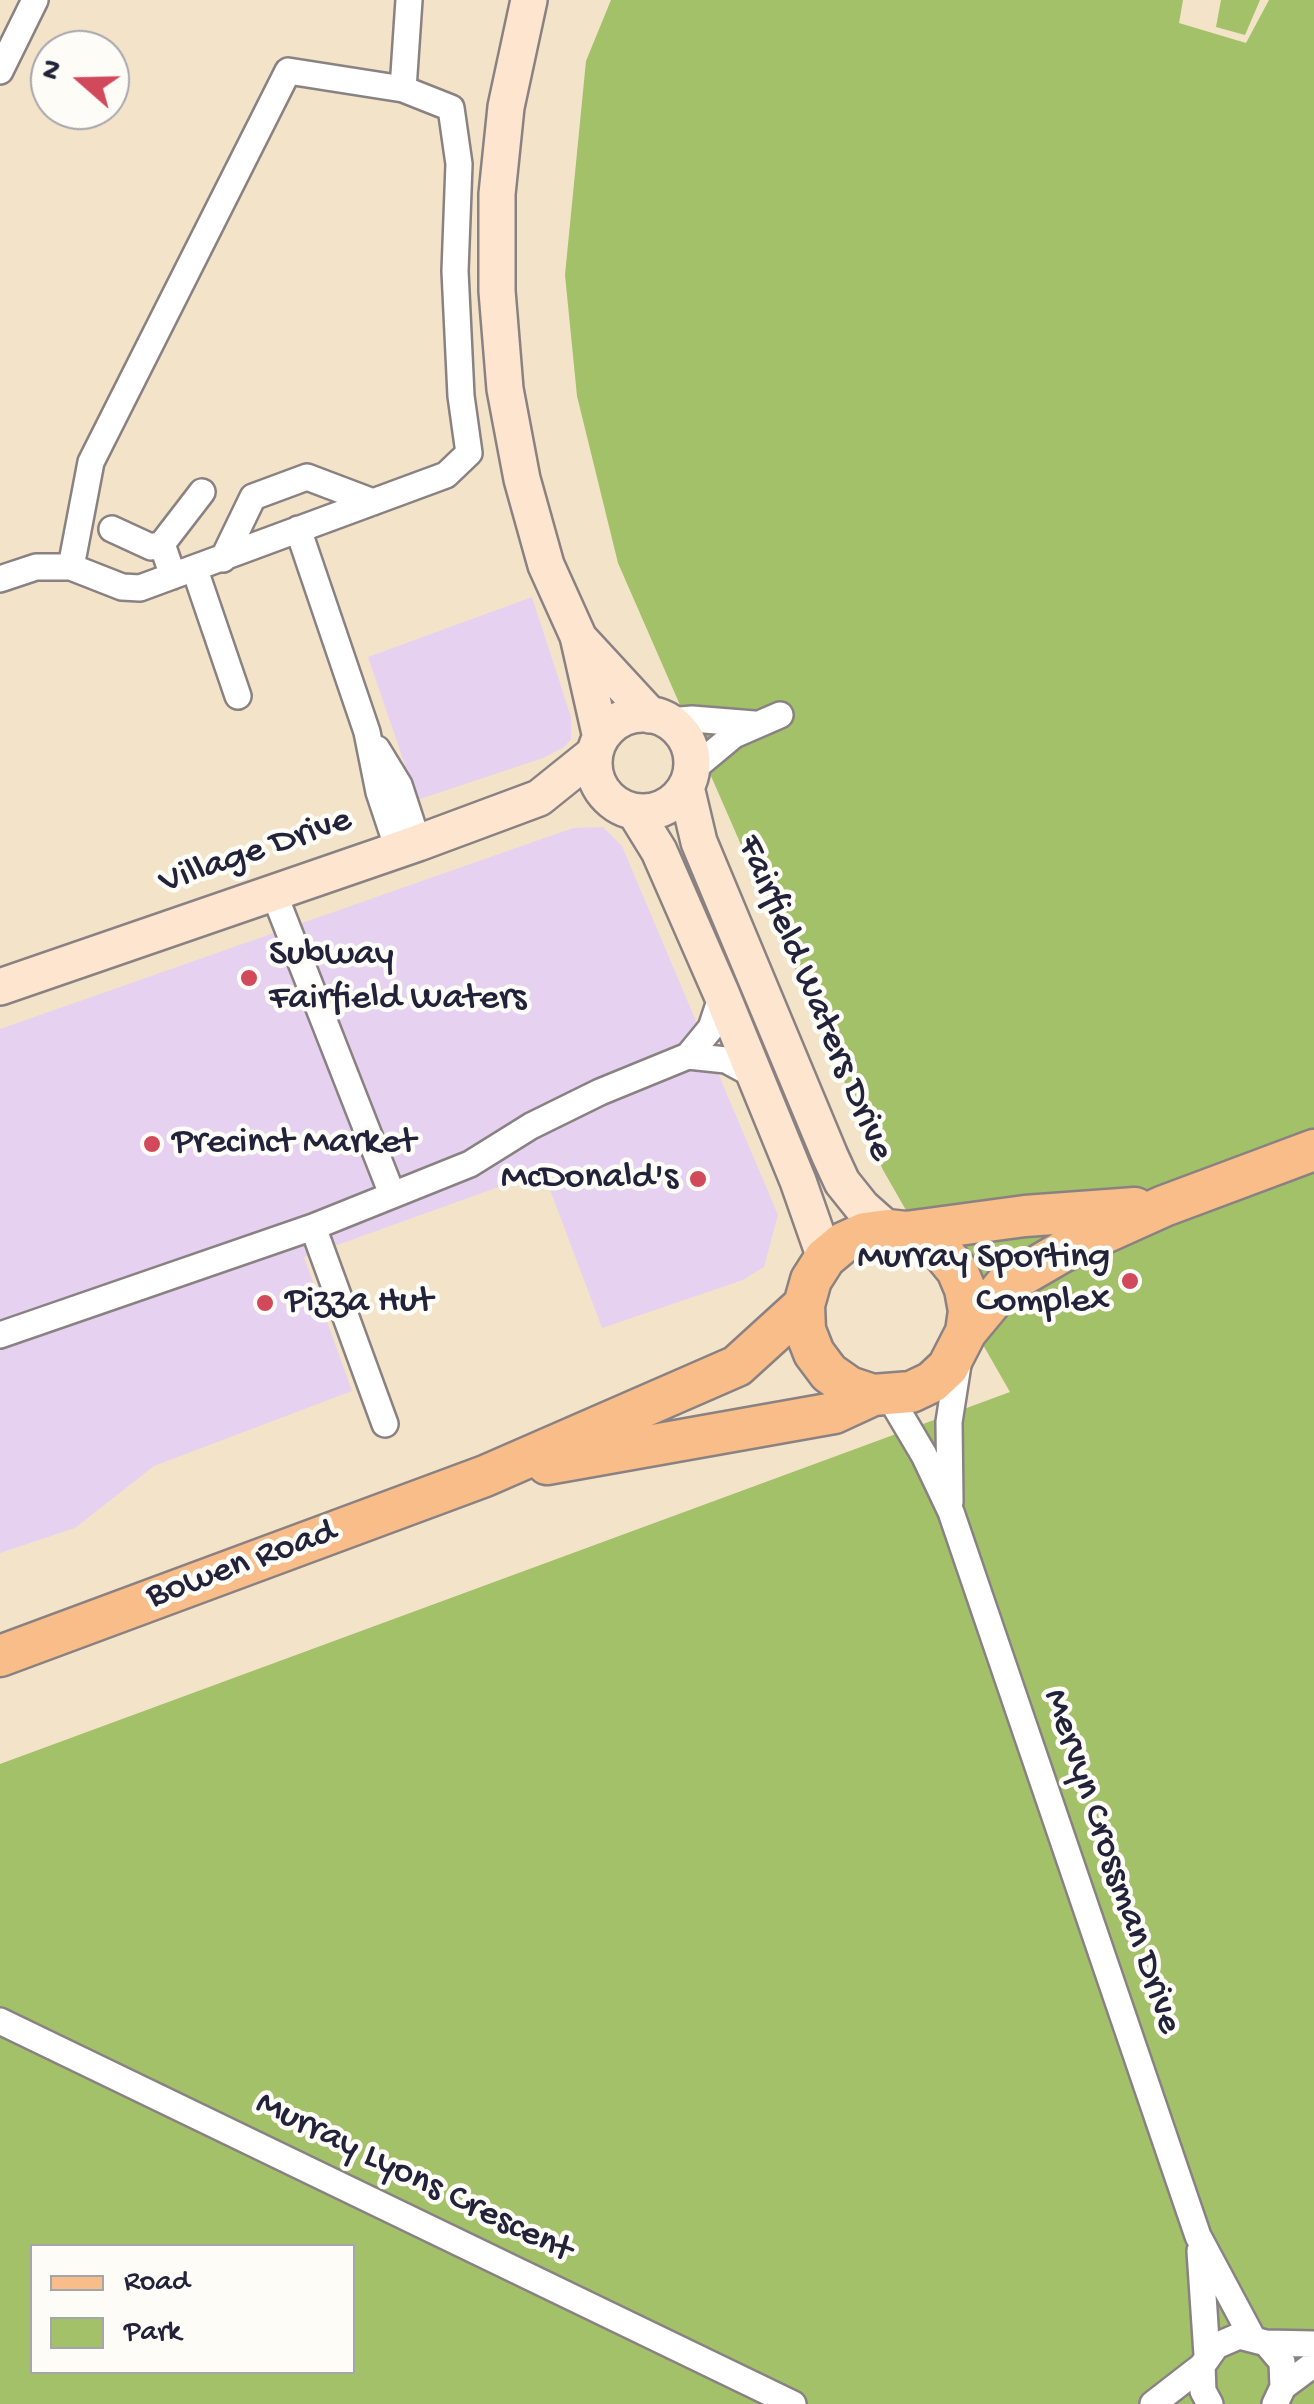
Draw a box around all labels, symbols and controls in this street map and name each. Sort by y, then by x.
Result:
north arrow [30,30,130,130]
text: N [35,56,72,84]
street label: Village Drive [154,799,358,907]
street label: Fairfield Waters Drive [724,829,902,1169]
place label: Subway Fairfield Waters [269,933,526,1022]
marker: Subway Fairfield Waters [238,967,260,989]
place label: Precinct Market [172,1121,416,1167]
marker: Precinct Market [141,1133,163,1155]
place label: McDonald's [501,1156,678,1202]
marker: McDonald's [687,1168,709,1190]
place label: Murray Sporting Complex [857,1236,1110,1326]
marker: Murray Sporting Complex [1119,1270,1141,1292]
place label: Pizza Hut [285,1280,433,1326]
marker: Pizza Hut [254,1292,276,1314]
street label: Bowen Road [141,1511,343,1621]
street label: Mervyn Crossman Drive [1030,1684,1190,2040]
street label: Murray Lyons Crescent [247,2082,579,2276]
legend [30,2244,355,2374]
text: Road [124,2266,190,2301]
text: Park [124,2316,181,2351]

